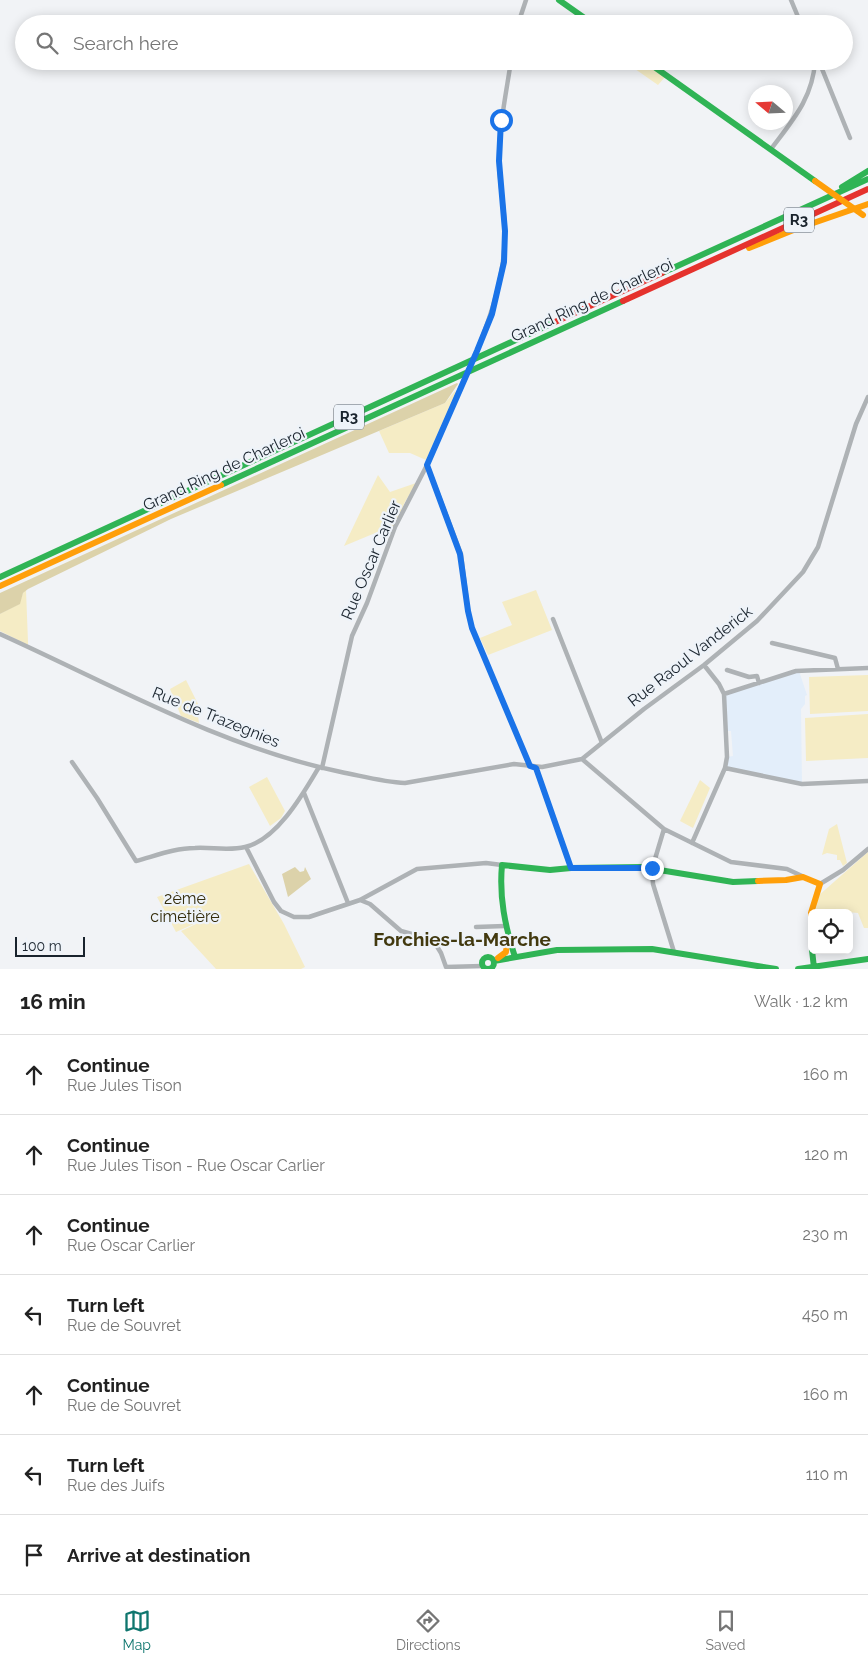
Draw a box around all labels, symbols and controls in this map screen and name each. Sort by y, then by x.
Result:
search box [15,15,853,70]
icon: search [33,29,61,57]
text: Search here [73,32,179,54]
north arrow [748,85,793,130]
route start [490,109,513,132]
road number: R3 [784,208,814,232]
street label: Grand Ring de Charleroi [508,254,676,346]
road number: R3 [334,404,364,430]
street label: Grand Ring de Charleroi [140,423,308,515]
street label: Rue Oscar Carlier [337,497,405,623]
street label: Rue Raoul Vanderick [624,601,756,710]
street label: Rue de Trazegnies [149,683,283,751]
route end [641,857,664,880]
park label: 2ème cimetière [150,889,220,926]
map controls [808,909,853,954]
button: locate [808,909,853,954]
district label: Forchies-la-Marche [373,928,551,950]
scale bar [15,934,85,957]
text: 100 m [22,938,62,954]
text: 16 min [20,989,86,1014]
text: Walk · 1.2 km [754,992,848,1011]
text: Continue [67,1054,150,1076]
icon: ahead [20,1061,48,1089]
text: 160 m [803,1065,848,1084]
text: Rue Jules Tison [67,1076,182,1095]
text: Continue [67,1134,150,1156]
icon: ahead [20,1141,48,1169]
text: 120 m [804,1145,848,1164]
text: Rue Jules Tison - Rue Oscar Carlier [67,1156,325,1175]
text: Continue [67,1214,150,1236]
icon: ahead [20,1221,48,1249]
text: 230 m [803,1225,848,1244]
text: Rue Oscar Carlier [67,1236,195,1255]
text: Turn left [67,1294,144,1316]
icon: left [20,1301,48,1329]
text: 450 m [802,1305,848,1324]
text: Rue de Souvret [67,1316,181,1335]
text: Continue [67,1374,150,1396]
icon: ahead [20,1381,48,1409]
text: 160 m [803,1385,848,1404]
text: Rue de Souvret [67,1396,181,1415]
text: Turn left [67,1454,144,1476]
icon: left [20,1461,48,1489]
text: 110 m [806,1465,848,1484]
text: Rue des Juifs [67,1476,165,1495]
icon: arrive [20,1541,48,1569]
text: Arrive at destination [67,1544,251,1566]
tab: Map [122,1607,151,1653]
tab: Directions [396,1607,461,1653]
tab: Saved [705,1607,746,1653]

